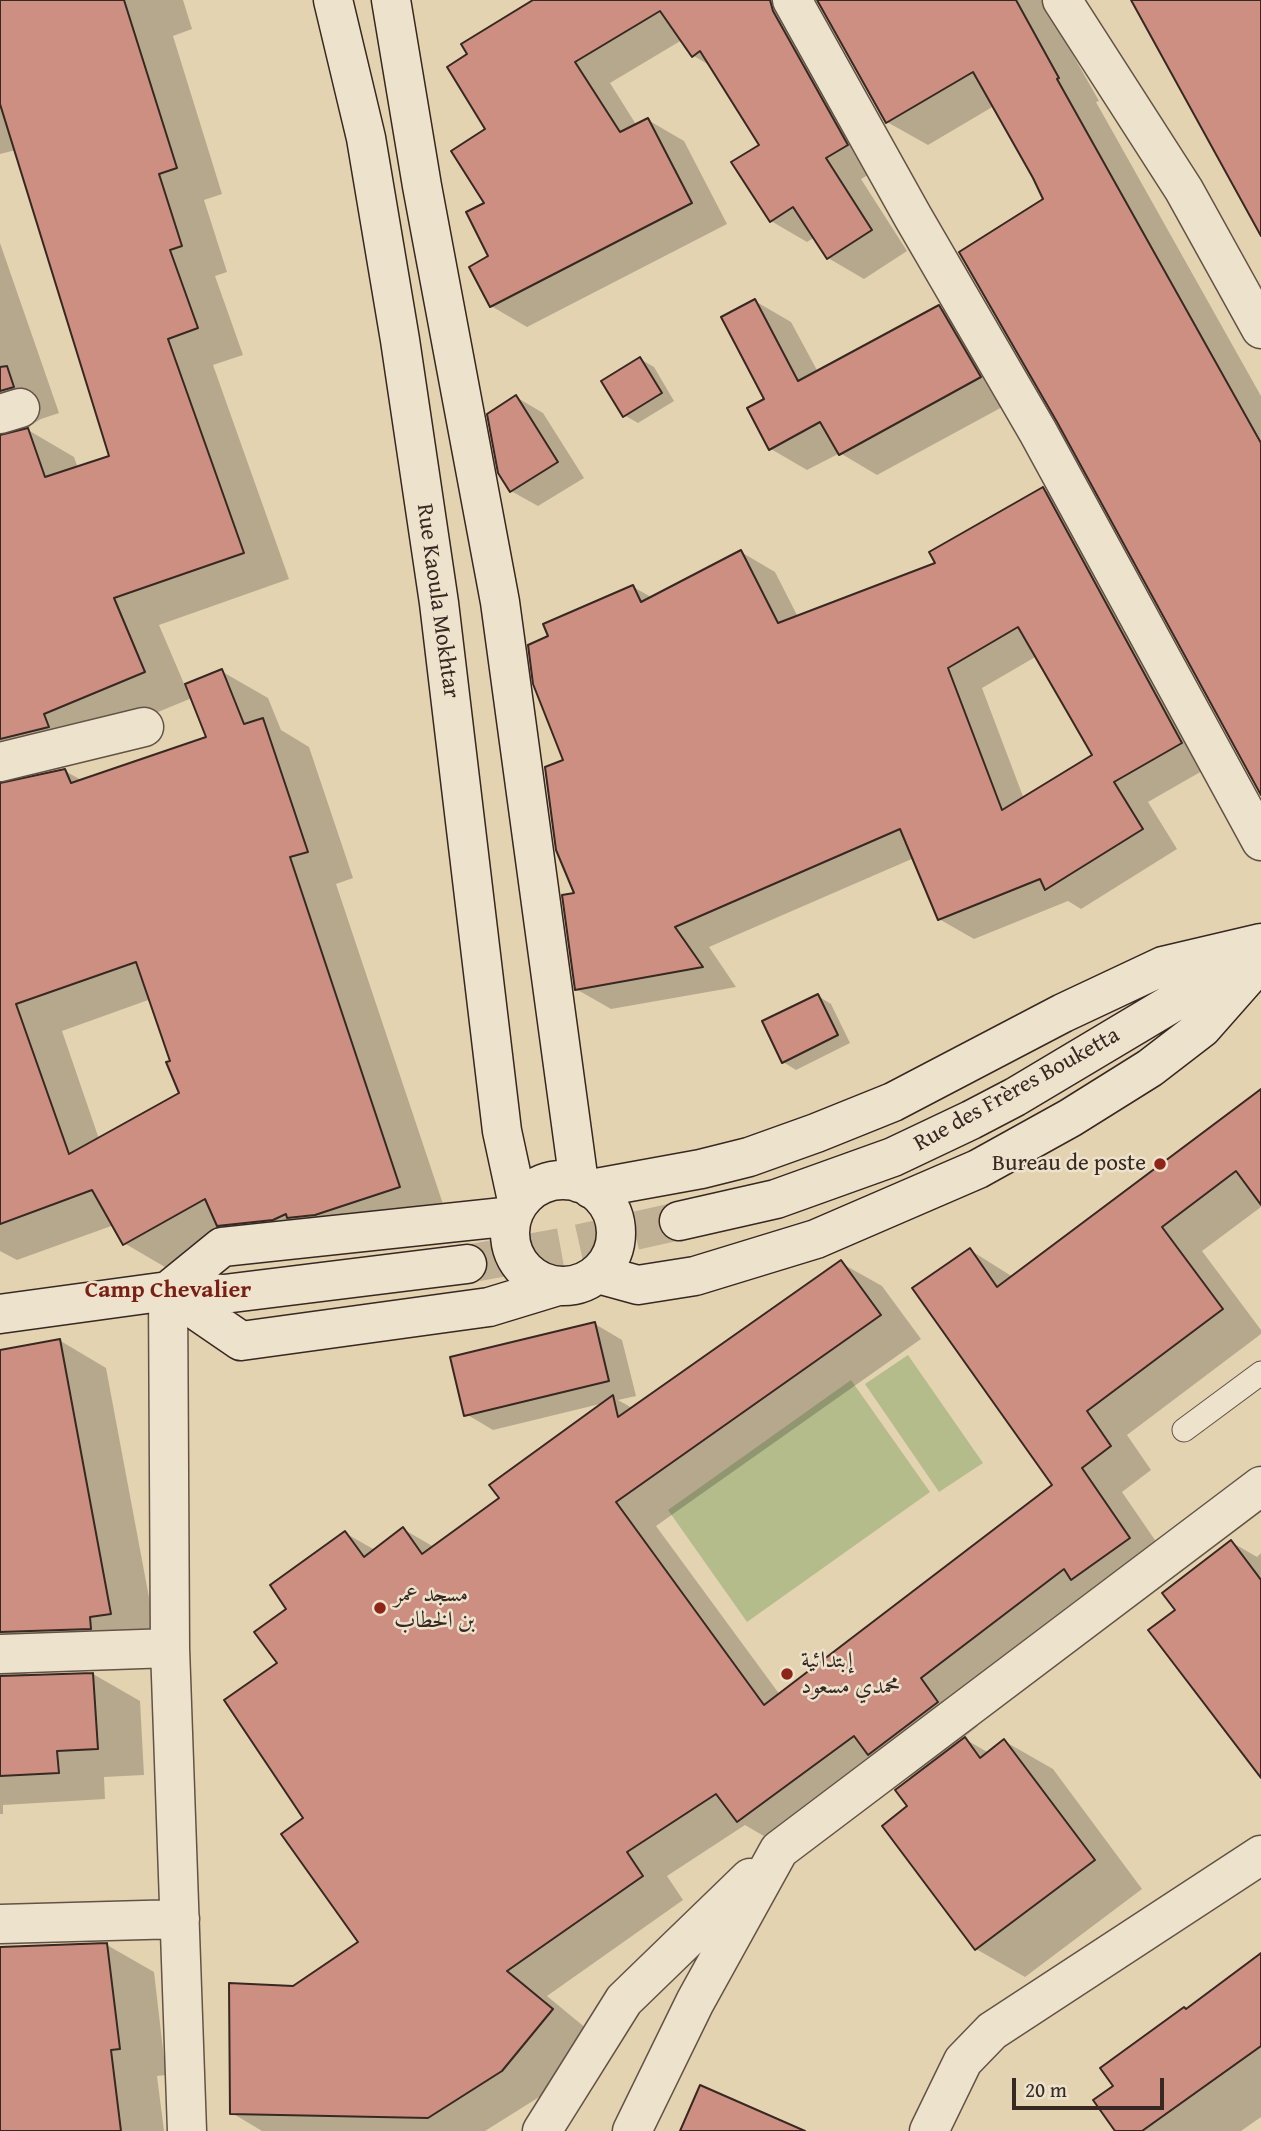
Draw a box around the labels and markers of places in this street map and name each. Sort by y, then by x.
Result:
place label: Bureau de poste [992,1150,1146,1178]
marker: Bureau de poste [1152,1156,1168,1172]
place label: مسجد عمر بن الخطاب [394,1581,475,1635]
marker: مسجد عمر بن الخطاب [372,1600,388,1616]
place label: إبتدائية محمدي مسعود [801,1647,900,1701]
marker: إبتدائية محمدي مسعود [779,1666,795,1682]

